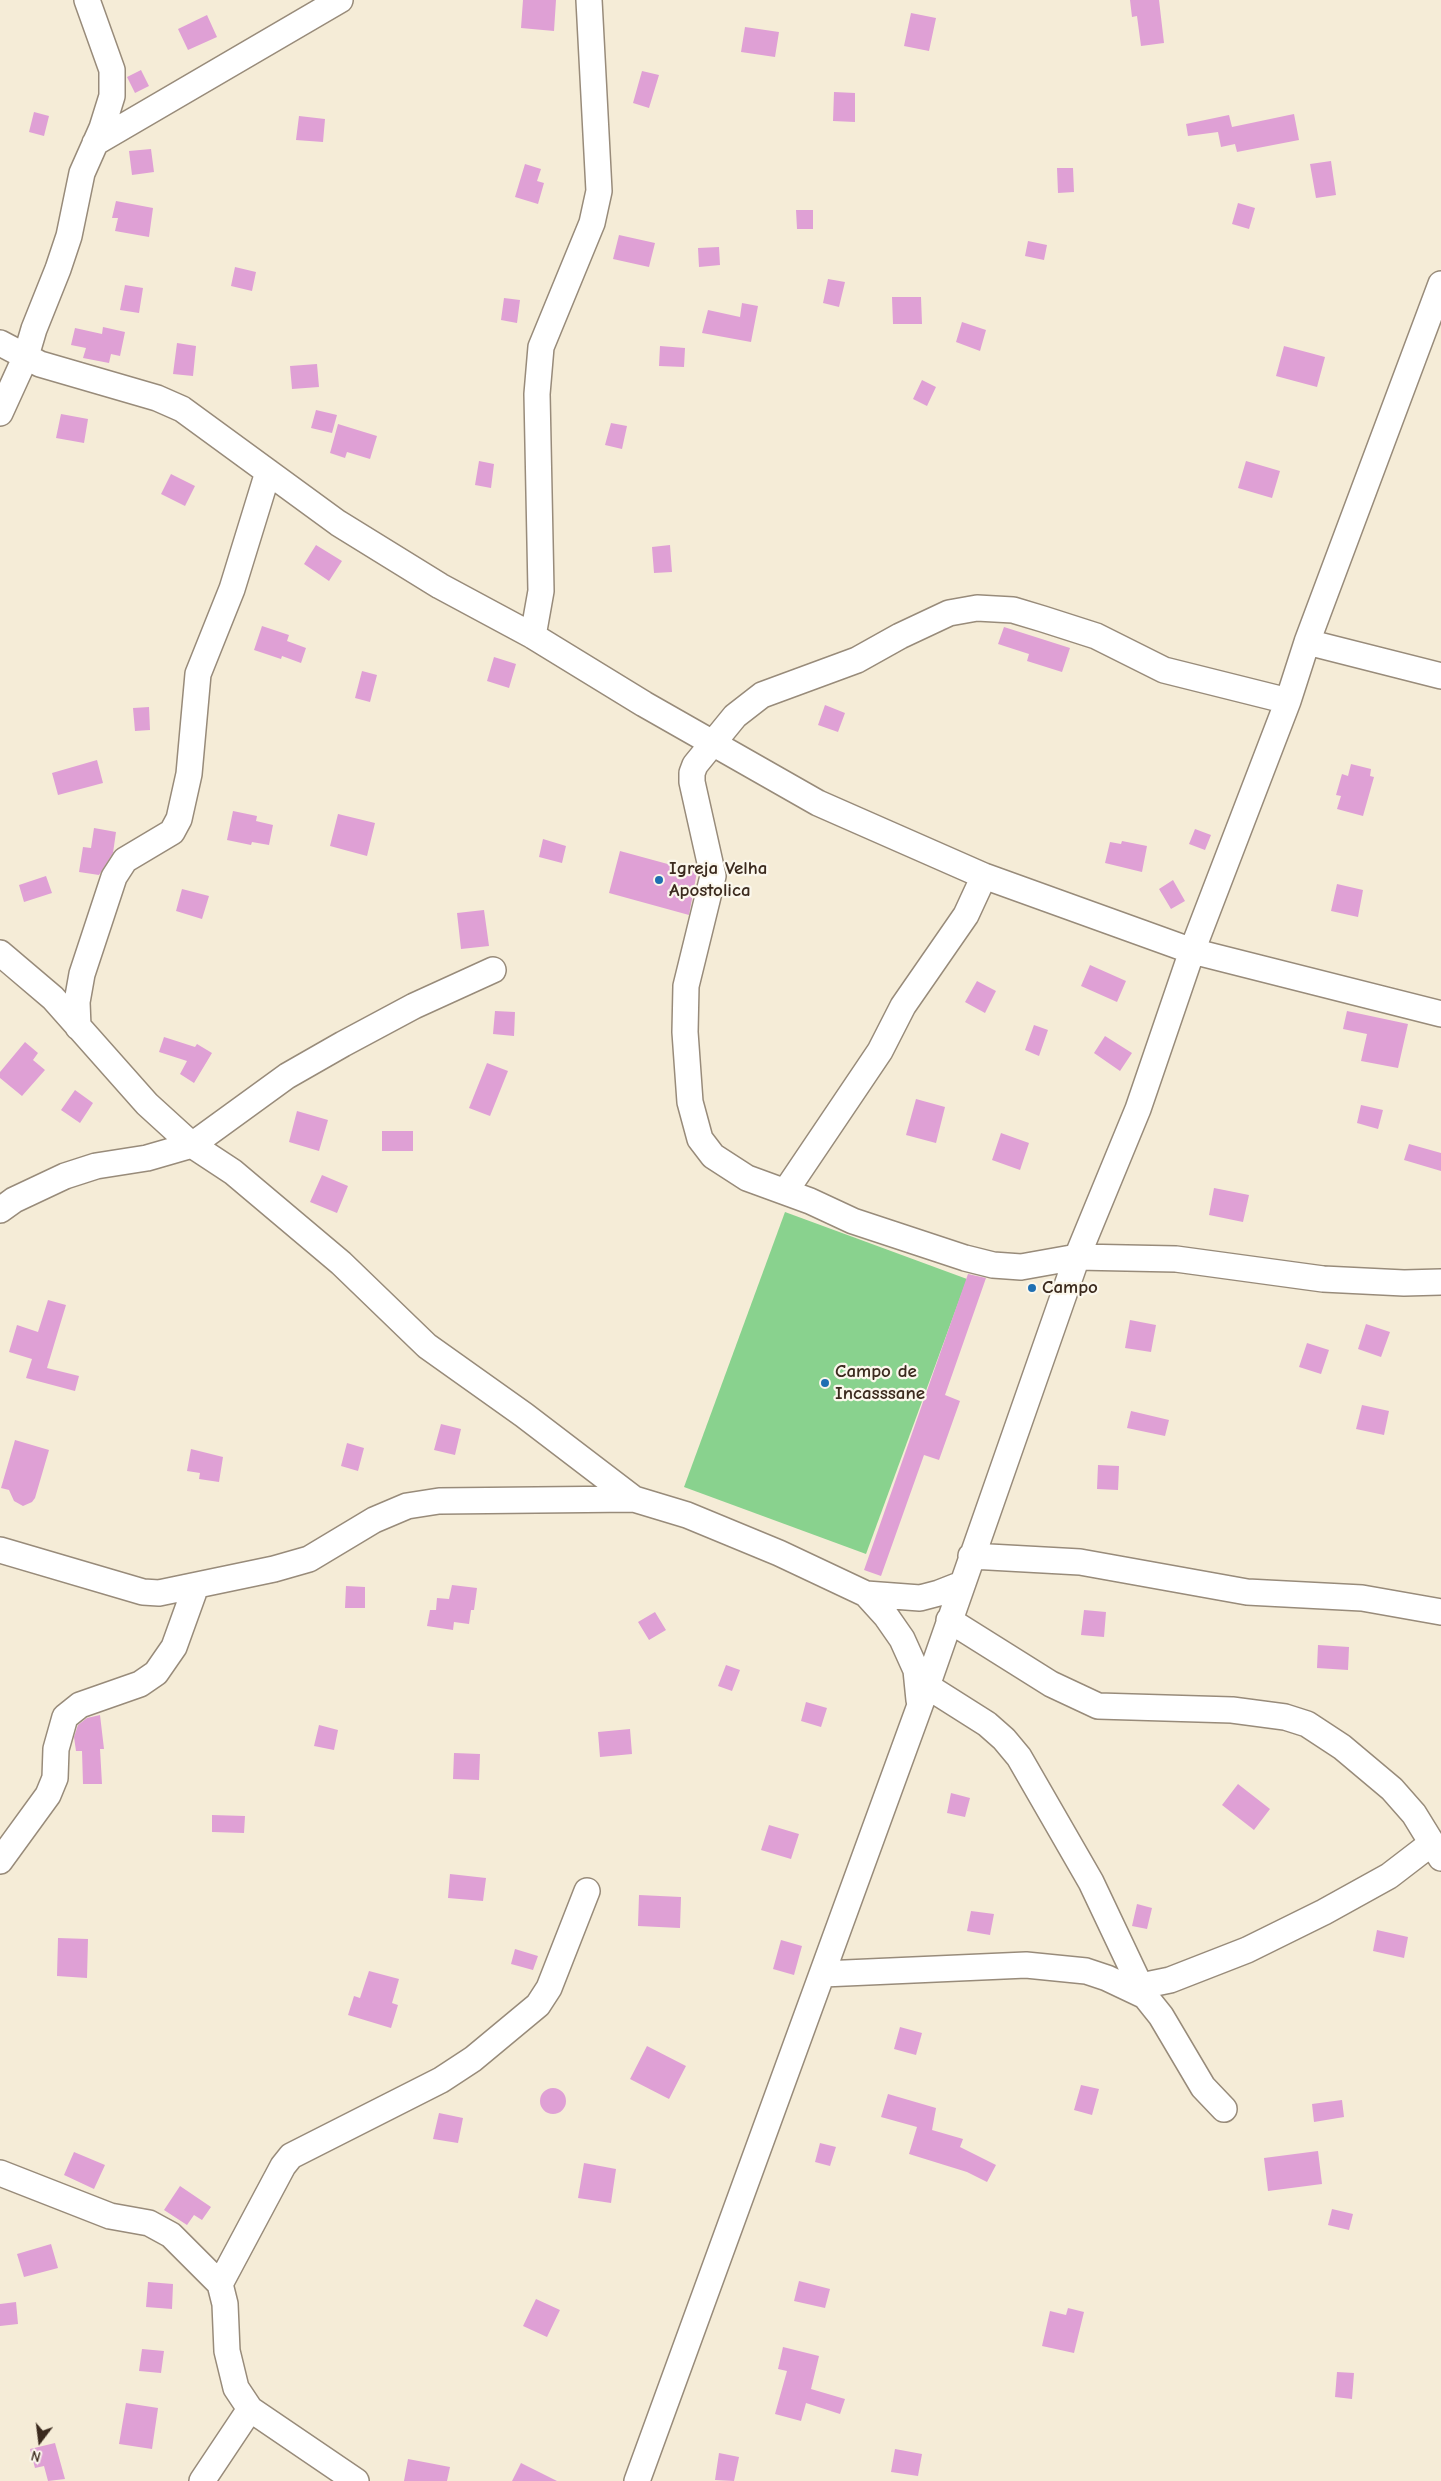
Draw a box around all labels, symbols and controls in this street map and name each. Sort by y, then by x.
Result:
place label: Igreja Velha Apostolica [669,858,767,902]
marker: Igreja Velha Apostolica [653,874,665,886]
place label: Campo [1042,1277,1098,1299]
marker: Campo [1026,1282,1038,1294]
place label: Campo de Incasssane [835,1361,925,1405]
marker: Campo de Incasssane [819,1377,831,1389]
north arrow [15,2416,65,2466]
text: N [29,2447,43,2465]

